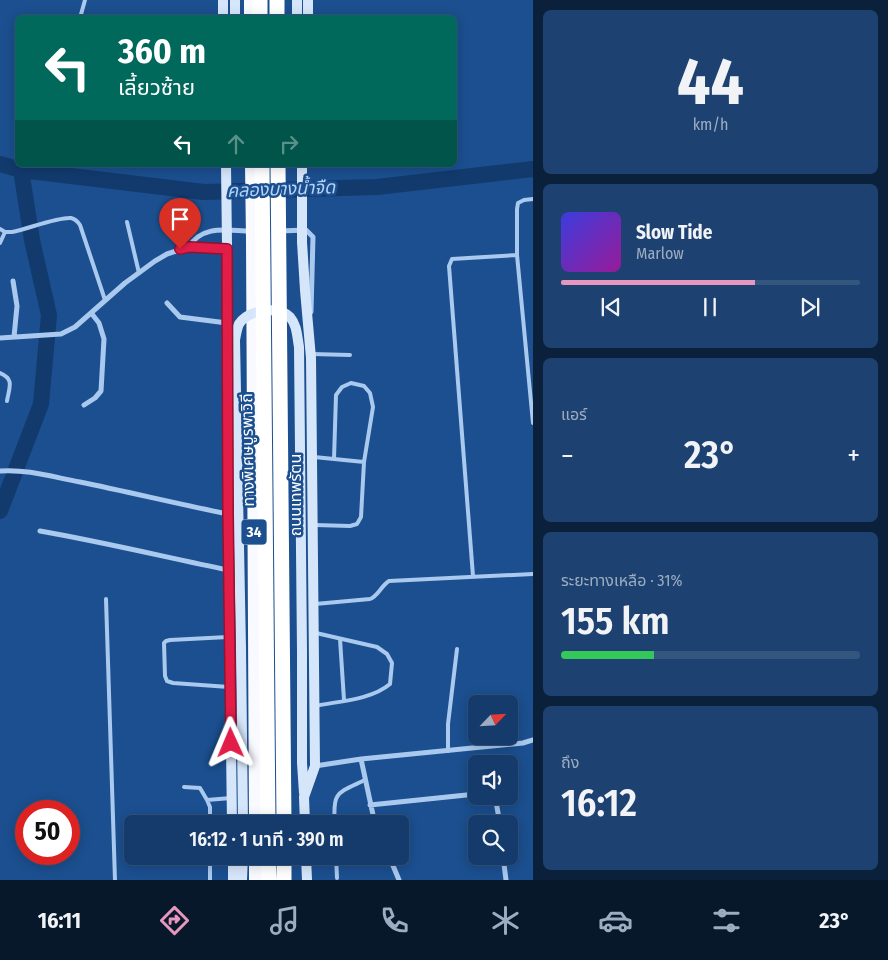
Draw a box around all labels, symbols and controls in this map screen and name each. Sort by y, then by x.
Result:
text: 360 m [118,30,206,72]
icon: left [35,35,100,100]
text: 44 [677,43,744,121]
text: เลี้ยวซ้าย [118,74,195,101]
text: km/h [693,115,728,134]
icon: left [169,130,197,158]
icon: ahead [222,130,250,158]
icon: right [275,130,303,158]
water label: คลองบางน้ำจืด [226,174,336,202]
pin [159,198,201,249]
icon: arrive [166,205,194,233]
text: Slow Tide [636,221,712,244]
text: Marlow [636,244,684,263]
icon: previous [597,293,625,321]
icon: pause [696,293,724,321]
icon: next [796,293,824,321]
street label: ทางพิเศษบูรพาวิถี [237,393,258,507]
text: แอร์ [561,405,587,424]
text: 23° [684,432,737,478]
text: − [561,439,574,472]
text: + [847,439,860,472]
street label: ถนนเทพรัตน [286,454,305,536]
road number: 34 [242,520,266,544]
text: ระยะทางเหลือ · 31% [561,571,682,590]
text: 155 km [561,598,670,644]
north arrow [468,695,518,745]
map controls [468,695,518,865]
position arrow [204,716,256,768]
text: ถึง [561,753,579,772]
button: sound [468,755,518,805]
text: 16:12 [561,780,637,826]
speed limit sign: 50 [15,800,80,865]
button: search [468,815,518,865]
text: 16:12 · 1 นาที · 390 m [189,828,344,851]
icon: directions [157,903,192,938]
icon: music [267,903,302,938]
icon: phone [377,903,412,938]
icon: climate [488,903,523,938]
icon: car [598,903,633,938]
icon: filters [709,903,744,938]
text: 16:11 [38,907,81,934]
text: 23° [819,907,850,934]

